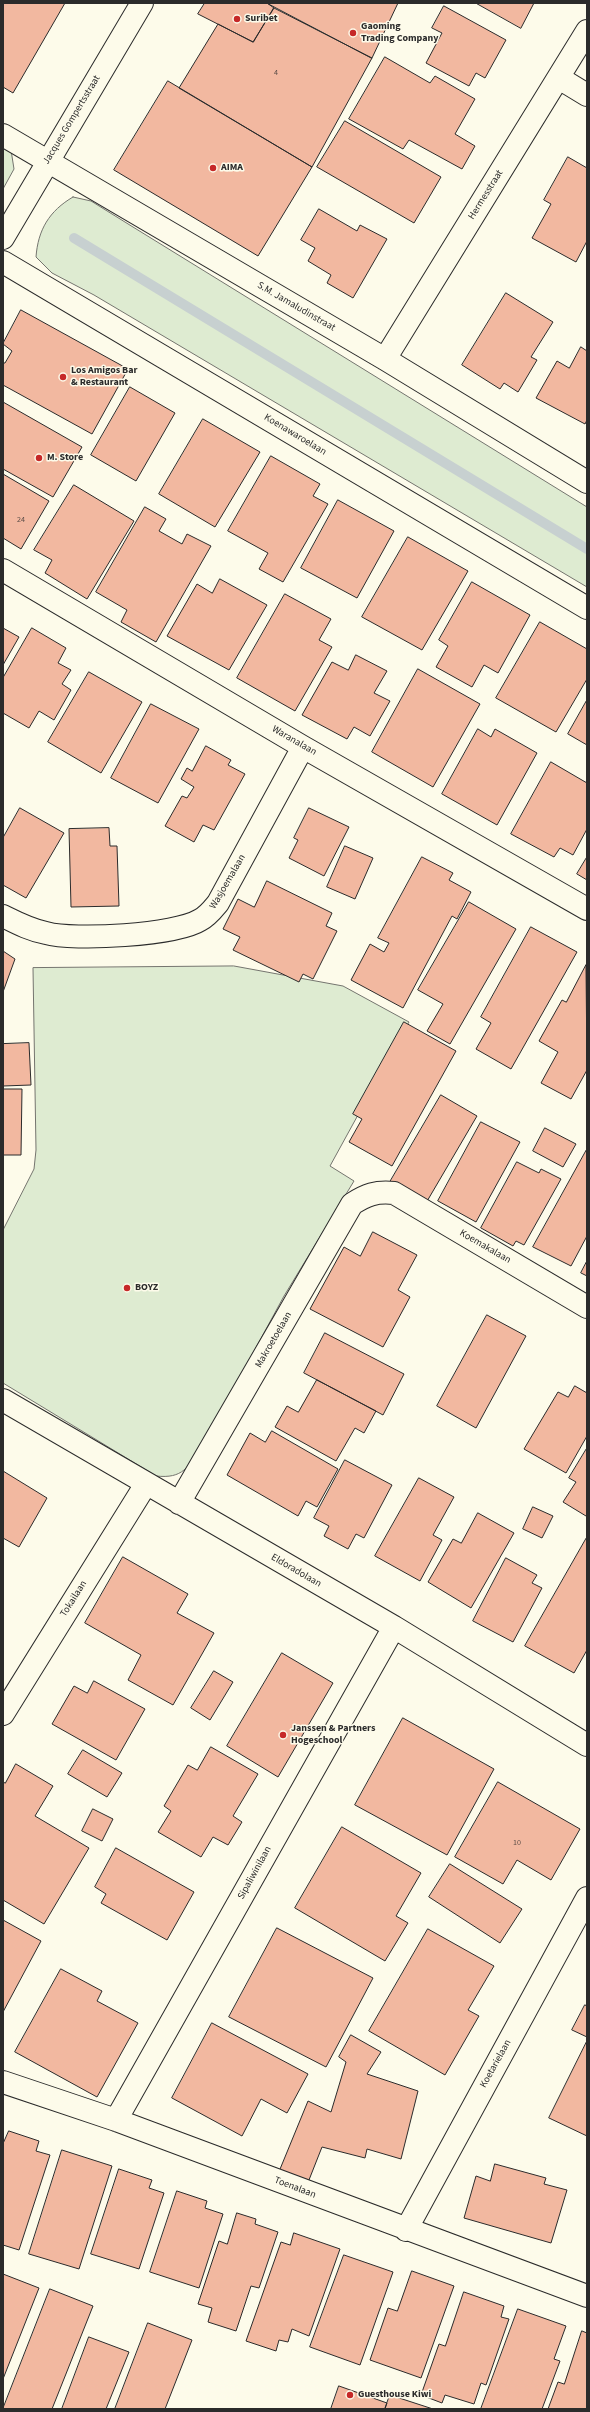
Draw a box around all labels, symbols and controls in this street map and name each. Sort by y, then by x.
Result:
place label: Suribet [245,13,278,25]
marker: Suribet [232,14,242,24]
place label: Gaoming Trading Company [361,21,438,44]
marker: Gaoming Trading Company [348,28,358,38]
house number: 4 [274,68,278,78]
street label: Jacques Gompertsstraat [41,73,103,167]
place label: AIMA [221,162,243,174]
marker: AIMA [208,163,218,173]
street label: Hermesstraat [466,168,506,222]
street label: S.M. Jamaludinstraat [255,280,337,334]
place label: Los Amigos Bar & Restaurant [71,365,137,388]
marker: Los Amigos Bar & Restaurant [58,372,68,382]
street label: Koenawaroelaan [262,412,328,458]
place label: M. Store [47,452,83,464]
marker: M. Store [34,453,44,463]
house number: 24 [17,515,25,525]
street label: Waranalaan [270,723,318,759]
street label: Wasjoemalaan [208,852,248,912]
street label: Koemakalaan [457,1227,513,1267]
place label: BOYZ [135,1282,158,1294]
marker: BOYZ [122,1283,132,1293]
street label: Makroetoelaan [253,1310,295,1370]
street label: Eldoradolaan [269,1552,323,1590]
street label: Tokailaan [58,1579,90,1619]
place label: Janssen & Partners Hogeschool [291,1723,375,1746]
marker: Janssen & Partners Hogeschool [278,1730,288,1740]
house number: 10 [513,1838,521,1848]
street label: Sipaliwinilaan [235,1844,275,1902]
street label: Koetarielaan [478,2038,514,2090]
street label: Toenalaan [272,2175,318,2201]
place label: Guesthouse Kiwi [358,2389,431,2401]
marker: Guesthouse Kiwi [345,2390,355,2400]

